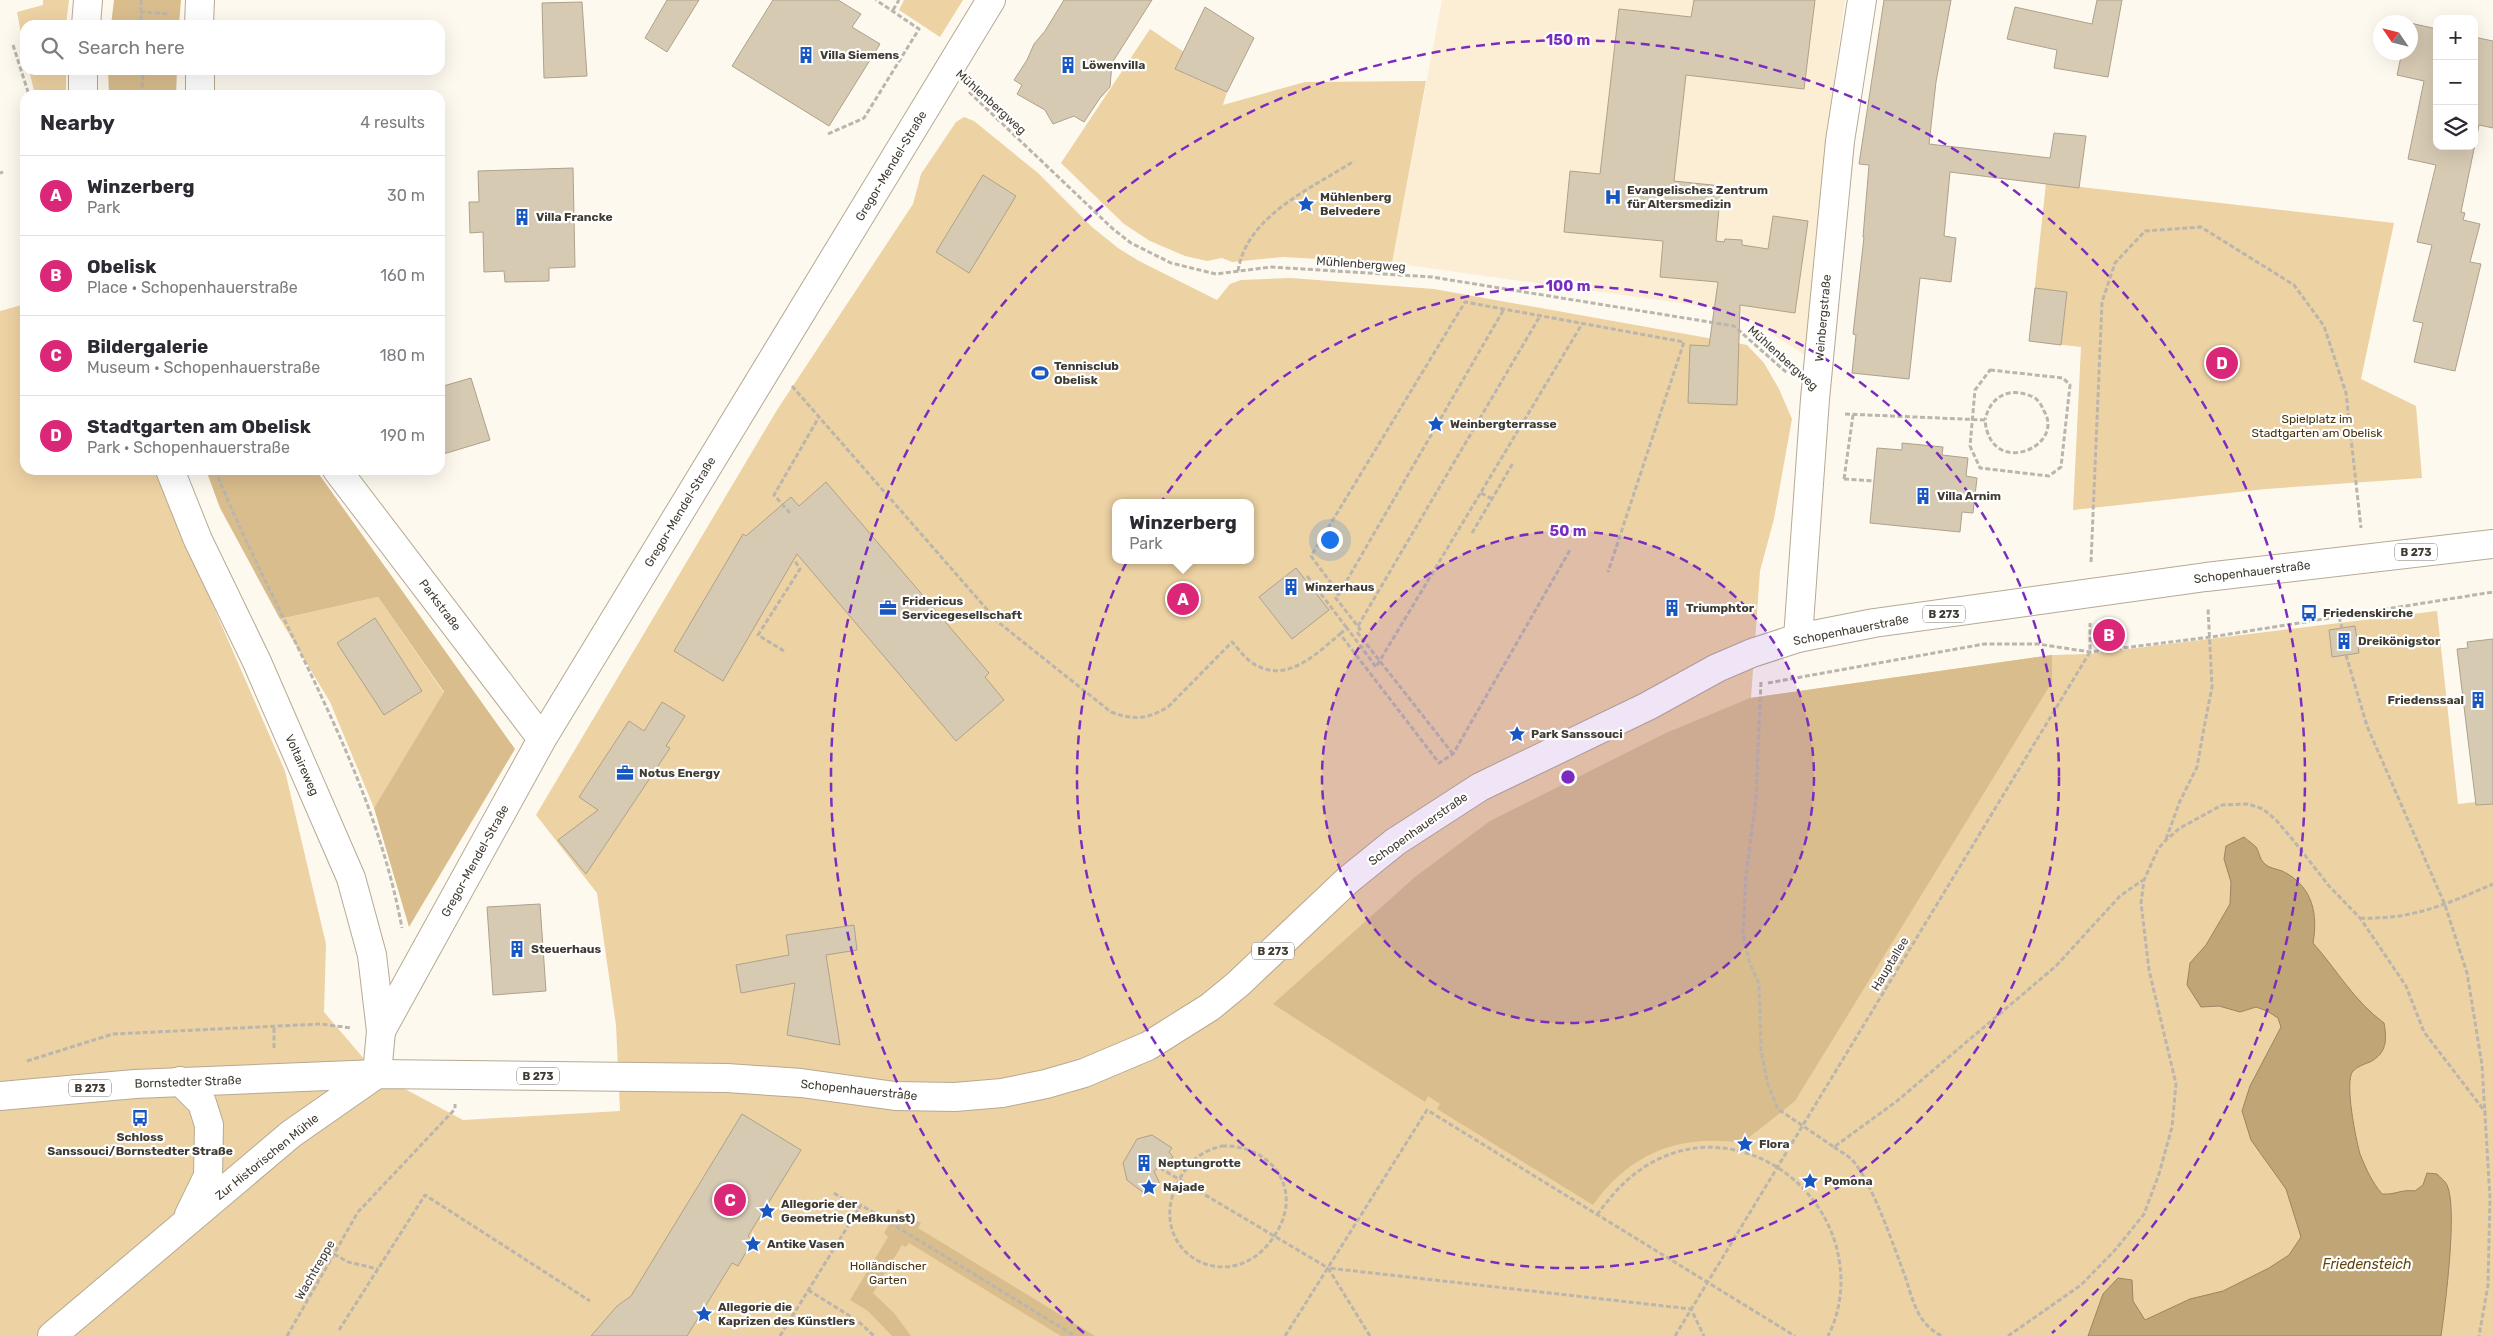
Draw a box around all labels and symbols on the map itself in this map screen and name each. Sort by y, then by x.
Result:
north arrow [2373,15,2418,60]
text: 150 m [1546,31,1590,49]
building icon: Villa Siemens [796,45,816,65]
place label: Villa Siemens [820,48,899,62]
building icon: Löwenvilla [1058,55,1078,75]
place label: Löwenvilla [1082,58,1145,72]
street label: Mühlenbergweg [953,67,1029,137]
street label: Gregor-Mendel-Straße [853,108,930,224]
place label: Evangelisches Zentrum für Altersmedizin [1627,183,1768,211]
hospital icon: Evangelisches Zentrum für Altersmedizin [1603,187,1623,207]
place label: Mühlenberg Belvedere [1320,190,1391,218]
place icon: Mühlenberg Belvedere [1296,194,1316,214]
building icon: Villa Francke [512,207,532,227]
place label: Villa Francke [536,210,613,224]
street label: Mühlenbergweg [1316,254,1406,274]
street label: Weinbergstraße [1812,274,1834,362]
text: 100 m [1546,277,1590,295]
street label: Mühlenbergweg [1745,323,1821,393]
pin: D [2206,344,2238,382]
place label: Tennisclub Obelisk [1054,359,1119,387]
sports icon: Tennisclub Obelisk [1030,363,1050,383]
park label: Spielplatz im Stadtgarten am Obelisk [2252,412,2383,440]
place icon: Weinbergterrasse [1426,414,1446,434]
place label: Weinbergterrasse [1450,417,1557,431]
street label: Gregor-Mendel-Straße [642,454,719,570]
building icon: Villa Arnim [1913,486,1933,506]
place label: Villa Arnim [1937,489,2001,503]
text: 50 m [1550,522,1586,540]
your location [1317,527,1343,553]
road number: B 273 [2395,544,2437,560]
street label: Schopenhauerstraße [2193,558,2311,586]
street label: Parkstraße [416,577,464,634]
building icon: Winzerhaus [1281,577,1301,597]
pin: A [1167,580,1199,618]
place label: Winzerhaus [1305,580,1375,594]
place label: Fridericus Servicegesellschaft [902,594,1023,622]
office icon: Fridericus Servicegesellschaft [878,598,898,618]
building icon: Triumphtor [1662,598,1682,618]
place label: Triumphtor [1686,601,1755,615]
bus stop icon: Friedenskirche [2299,603,2319,623]
road number: B 273 [1923,606,1965,622]
place label: Friedenskirche [2323,606,2413,620]
street label: Schopenhauerstraße [1792,612,1910,648]
pin: B [2093,616,2125,654]
building icon: Dreikönigstor [2334,631,2354,651]
place label: Dreikönigstor [2358,634,2441,648]
building icon: Friedenssaal [2468,690,2488,710]
place label: Friedenssaal [2387,693,2464,707]
place icon: Park Sanssouci [1507,724,1527,744]
place label: Park Sanssouci [1531,727,1623,741]
street label: Voltaireweg [282,732,322,798]
office icon: Notus Energy [615,763,635,783]
place label: Notus Energy [639,766,720,780]
centre of rings [1559,768,1577,786]
street label: Schopenhauerstraße [1366,789,1470,868]
street label: Gregor-Mendel-Straße [438,802,512,920]
street label: Hauptallee [1869,934,1912,993]
building icon: Steuerhaus [507,939,527,959]
place label: Steuerhaus [531,942,602,956]
road number: B 273 [1252,942,1294,959]
road number: B 273 [517,1068,559,1084]
street label: Bornstedter Straße [134,1073,242,1091]
street label: Schopenhauerstraße [800,1077,918,1103]
road number: B 273 [69,1080,111,1096]
bus stop icon: Schloss Sanssouci/Bornstedter Straße [130,1108,150,1128]
street label: Zur Historischen Mühle [213,1111,322,1203]
place label: Schloss Sanssouci/Bornstedter Straße [47,1130,233,1158]
place icon: Flora [1735,1134,1755,1154]
place label: Flora [1759,1137,1790,1151]
building icon: Neptungrotte [1134,1153,1154,1173]
place label: Neptungrotte [1158,1156,1241,1170]
place icon: Pomona [1800,1171,1820,1191]
place label: Pomona [1824,1174,1873,1188]
place icon: Najade [1139,1177,1159,1197]
place label: Najade [1163,1180,1205,1194]
pin: C [714,1181,746,1219]
place label: Allegorie der Geometrie (Meßkunst) [781,1197,916,1225]
place icon: Allegorie der Geometrie (Meßkunst) [757,1201,777,1221]
place icon: Antike Vasen [743,1234,763,1254]
street label: Wachtreppe [292,1237,338,1302]
place label: Antike Vasen [767,1237,845,1251]
water label: Friedensteich [2322,1256,2412,1273]
park label: Holländischer Garten [850,1259,927,1287]
place label: Allegorie die Kaprizen des Künstlers [718,1300,856,1328]
place icon: Allegorie die Kaprizen des Künstlers [694,1304,714,1324]

